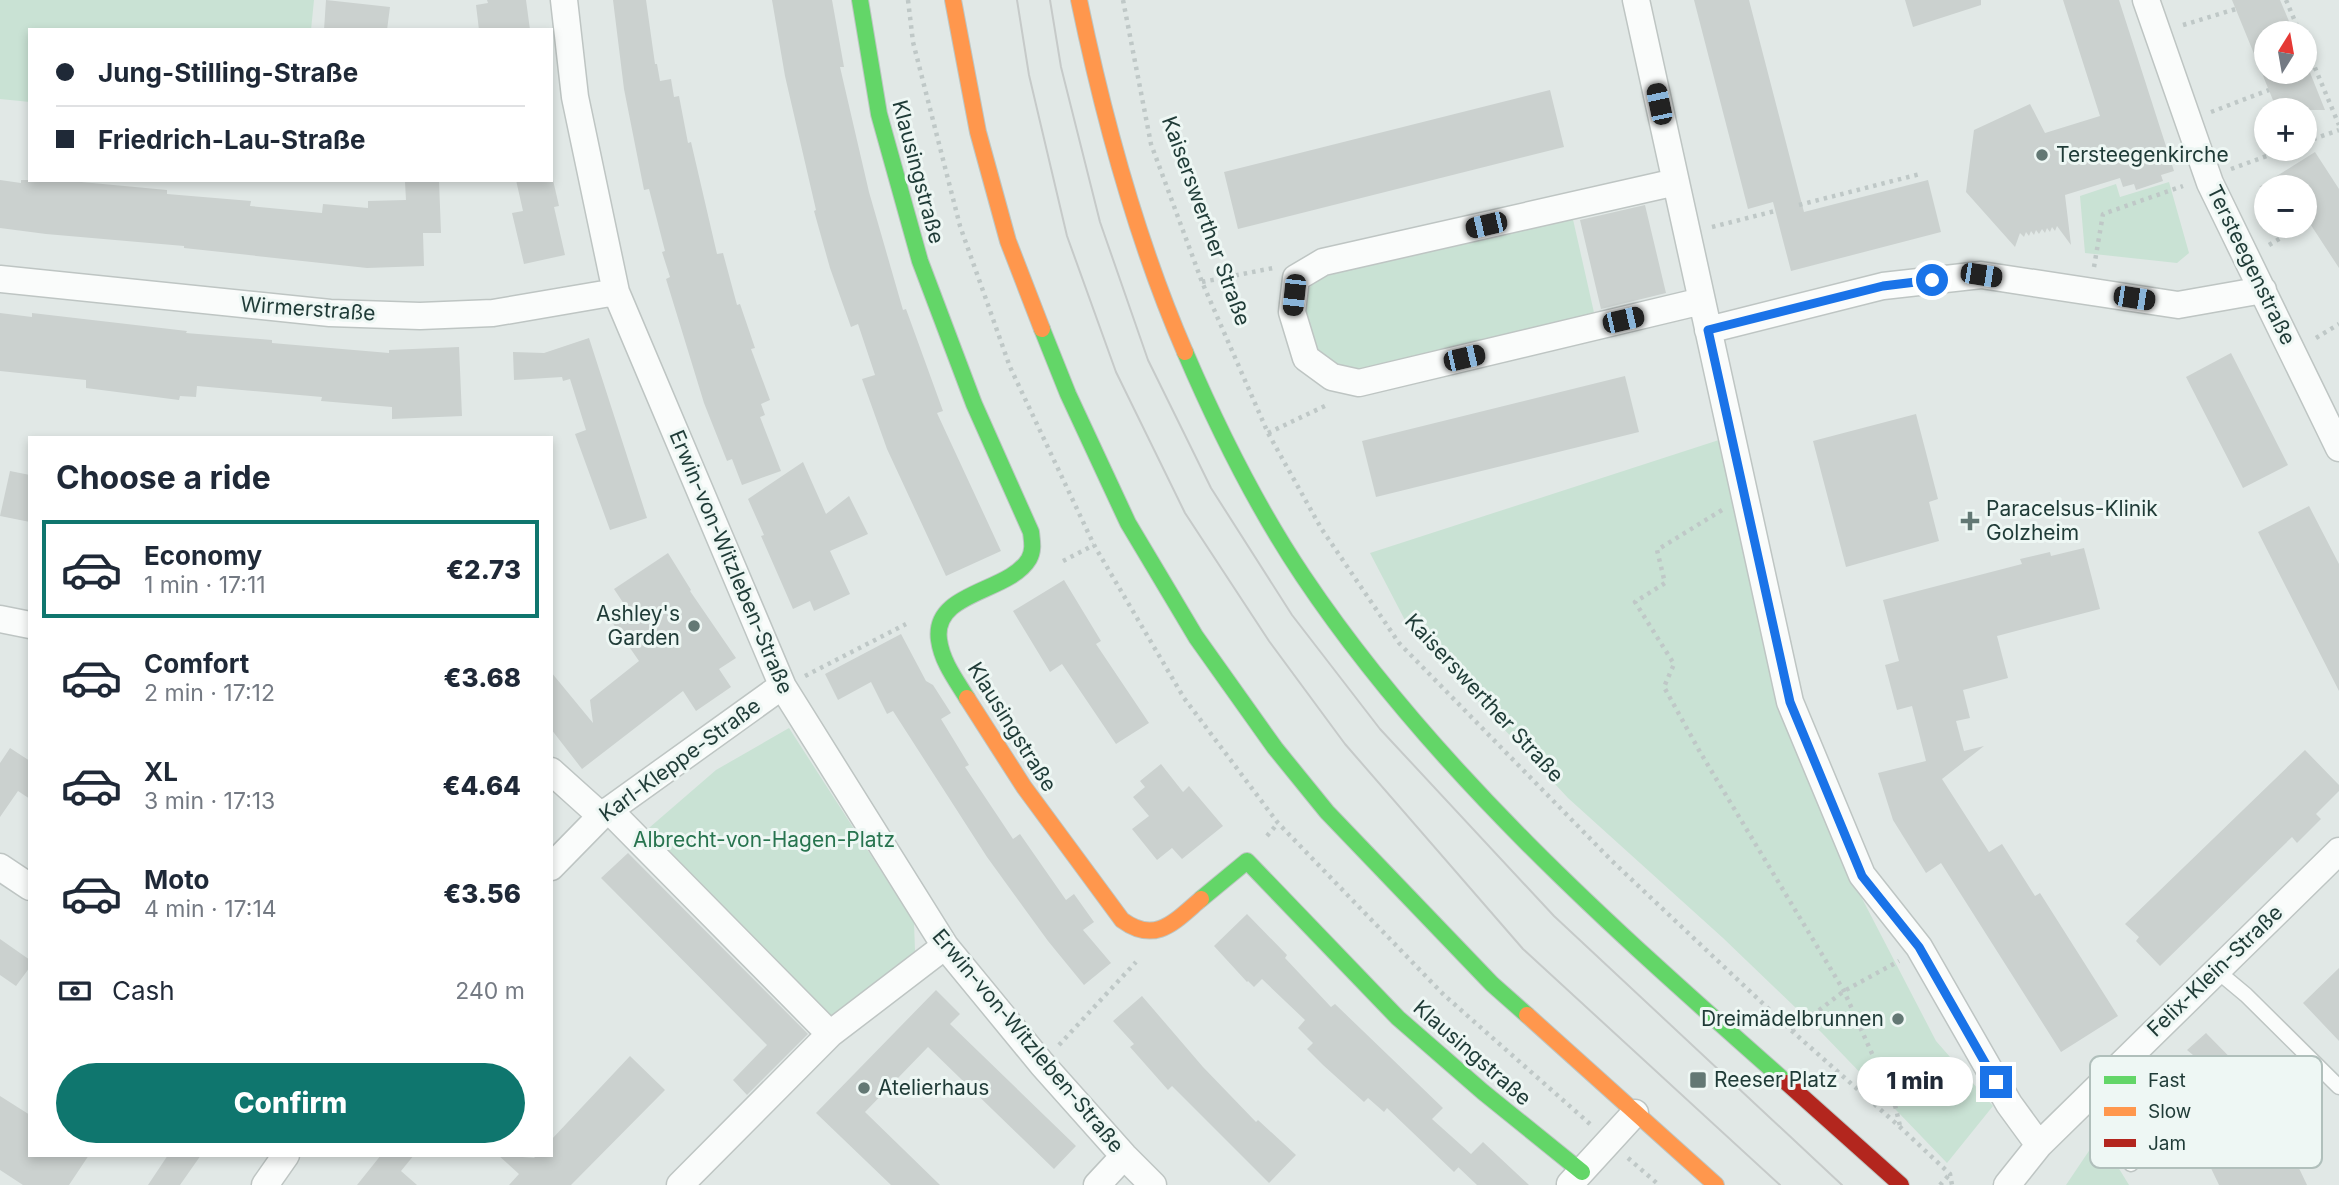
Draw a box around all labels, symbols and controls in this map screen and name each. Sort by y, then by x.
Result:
north arrow [2254,21,2317,84]
map controls [2254,21,2317,238]
text: Jung-Stilling-Straße [98,57,358,88]
car [1645,81,1674,127]
street label: Klausingstraße [887,97,950,246]
button: + [2254,98,2317,161]
street label: Kaiserswerther Straße [1157,113,1256,329]
text: Friedrich-Lau-Straße [98,124,366,155]
place label: Tersteegenkirche [2056,142,2229,167]
marker: Tersteegenkirche [2034,147,2050,163]
button: − [2254,175,2317,238]
street label: Tersteegenstraße [2202,181,2301,349]
car [1464,210,1509,240]
car [1959,261,2004,289]
route start [1916,264,1948,296]
car [1282,273,1307,317]
car [2112,284,2157,312]
street label: Wirmerstraße [240,291,376,326]
car [1601,305,1646,335]
car [1442,343,1487,373]
street label: Erwin-von-Witzleben-Straße [664,426,798,697]
text: Choose a ride [56,458,271,497]
place label: Paracelsus-Klinik Golzheim [1986,496,2158,545]
marker: Paracelsus-Klinik Golzheim [1960,511,1980,531]
icon: car [60,538,123,601]
text: Economy [144,540,262,571]
text: €2.73 [446,554,521,585]
text: 1 min · 17:11 [144,571,266,599]
place label: Ashley's Garden [596,601,680,650]
street label: Kaiserswerther Straße [1400,608,1569,787]
marker: Ashley's Garden [686,618,702,634]
icon: car [60,646,123,709]
text: Comfort [144,648,249,679]
street label: Klausingstraße [963,657,1062,796]
text: €3.68 [444,662,521,693]
text: 2 min · 17:12 [144,679,275,707]
street label: Karl-Kleppe-Straße [594,693,765,826]
icon: car [60,754,123,817]
text: XL [144,756,178,787]
text: €4.64 [443,770,521,801]
text: 3 min · 17:13 [144,787,275,815]
park label: Albrecht-von-Hagen-Platz [633,827,895,852]
icon: car [60,862,123,925]
text: Moto [144,864,209,895]
text: €3.56 [443,878,521,909]
text: 4 min · 17:14 [144,895,277,923]
street label: Felix-Klein-Straße [2142,900,2288,1042]
street label: Erwin-von-Witzleben-Straße [928,924,1129,1157]
icon: cash [56,972,94,1010]
text: Cash [112,975,175,1006]
text: 240 m [455,977,525,1005]
street label: Klausingstraße [1408,995,1536,1111]
place label: Dreimädelbrunnen [1701,1006,1884,1031]
marker: Dreimädelbrunnen [1890,1011,1906,1027]
legend [2090,1056,2322,1168]
callout: 1 min [1856,1058,1972,1106]
button: Confirm [56,1063,525,1143]
route end [1980,1066,2012,1098]
place label: Reeser Platz [1714,1067,1838,1092]
text: 1 min [1886,1067,1944,1095]
text: Fast [2148,1069,2186,1092]
marker: Reeser Platz [1688,1070,1708,1090]
place label: Atelierhaus [878,1075,989,1100]
marker: Atelierhaus [856,1080,872,1096]
text: Slow [2148,1100,2191,1123]
text: Jam [2148,1132,2186,1155]

